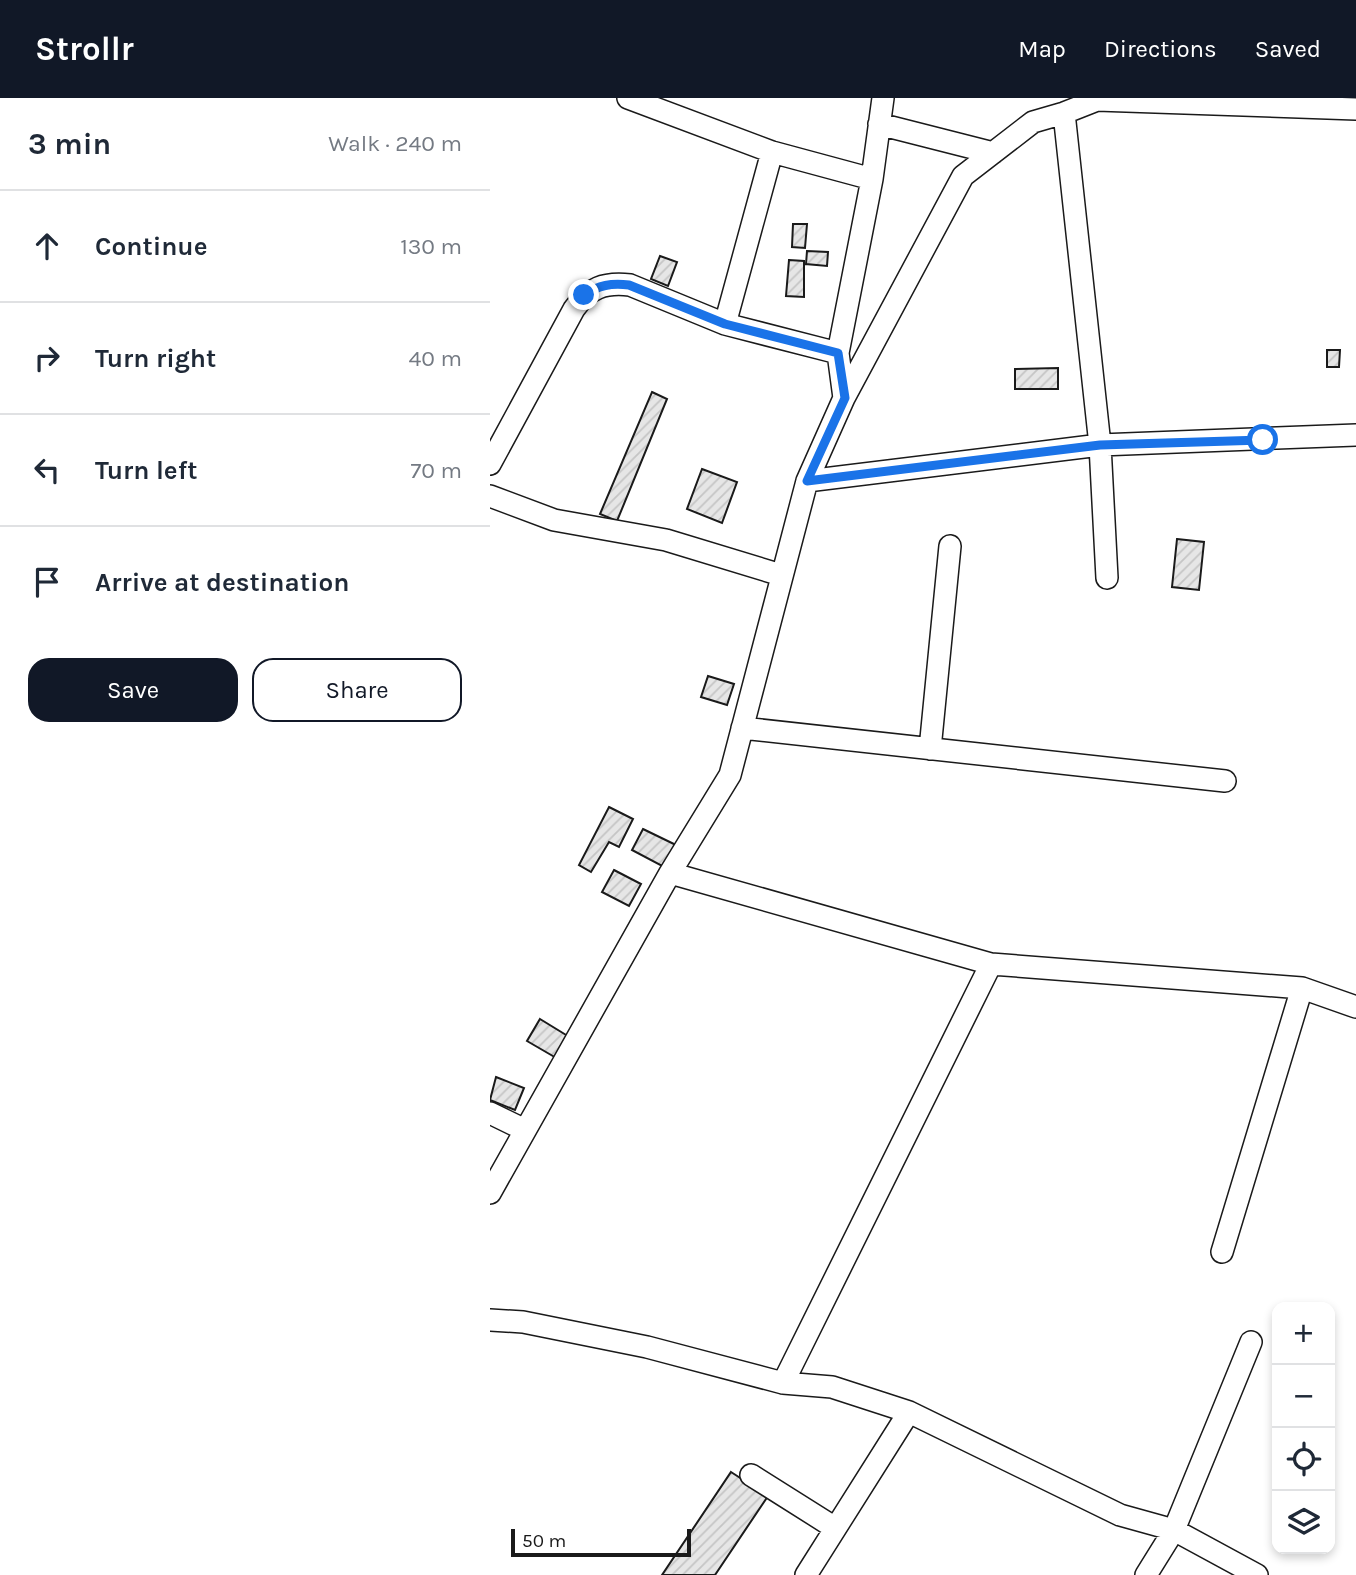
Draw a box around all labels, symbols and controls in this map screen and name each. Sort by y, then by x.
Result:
text: Strollr [35,30,134,68]
text: Map [1018,35,1066,63]
text: Directions [1104,35,1217,63]
text: Saved [1255,35,1321,63]
text: 3 min [28,126,111,162]
text: Walk · 240 m [328,130,462,157]
icon: ahead [28,227,66,265]
text: Continue [95,231,207,262]
text: 130 m [400,233,462,260]
route end [568,279,599,310]
icon: right [28,339,66,377]
text: Turn right [95,343,216,374]
text: 40 m [409,345,462,372]
route start [1247,424,1278,455]
icon: left [28,451,66,489]
text: Turn left [95,455,197,486]
text: 70 m [411,457,462,484]
icon: arrive [28,563,66,601]
text: Arrive at destination [95,567,349,598]
button: Save [28,658,238,722]
button: Share [252,658,462,722]
map controls [1272,1302,1335,1554]
button: + [1272,1302,1335,1365]
button: − [1272,1365,1335,1428]
button: locate [1272,1428,1335,1491]
button: layers [1272,1491,1335,1554]
scale bar [511,1526,691,1558]
text: 50 m [522,1530,566,1552]

